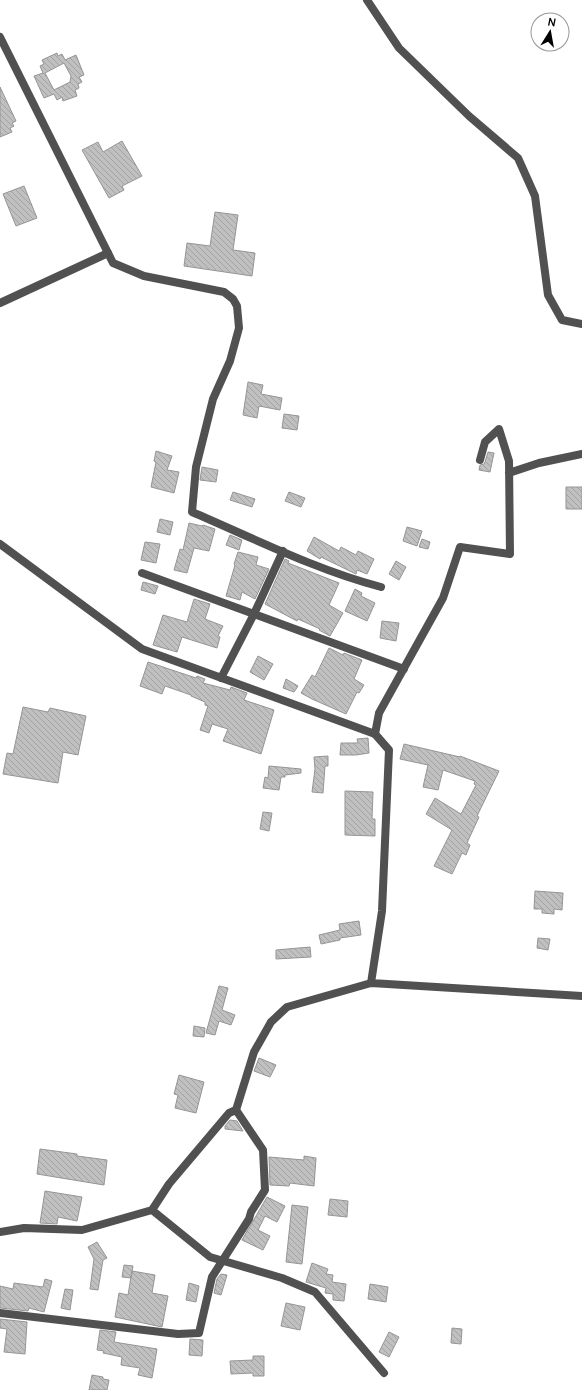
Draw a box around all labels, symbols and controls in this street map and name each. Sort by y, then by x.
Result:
north arrow [530,12,570,52]
text: N [547,14,557,30]

